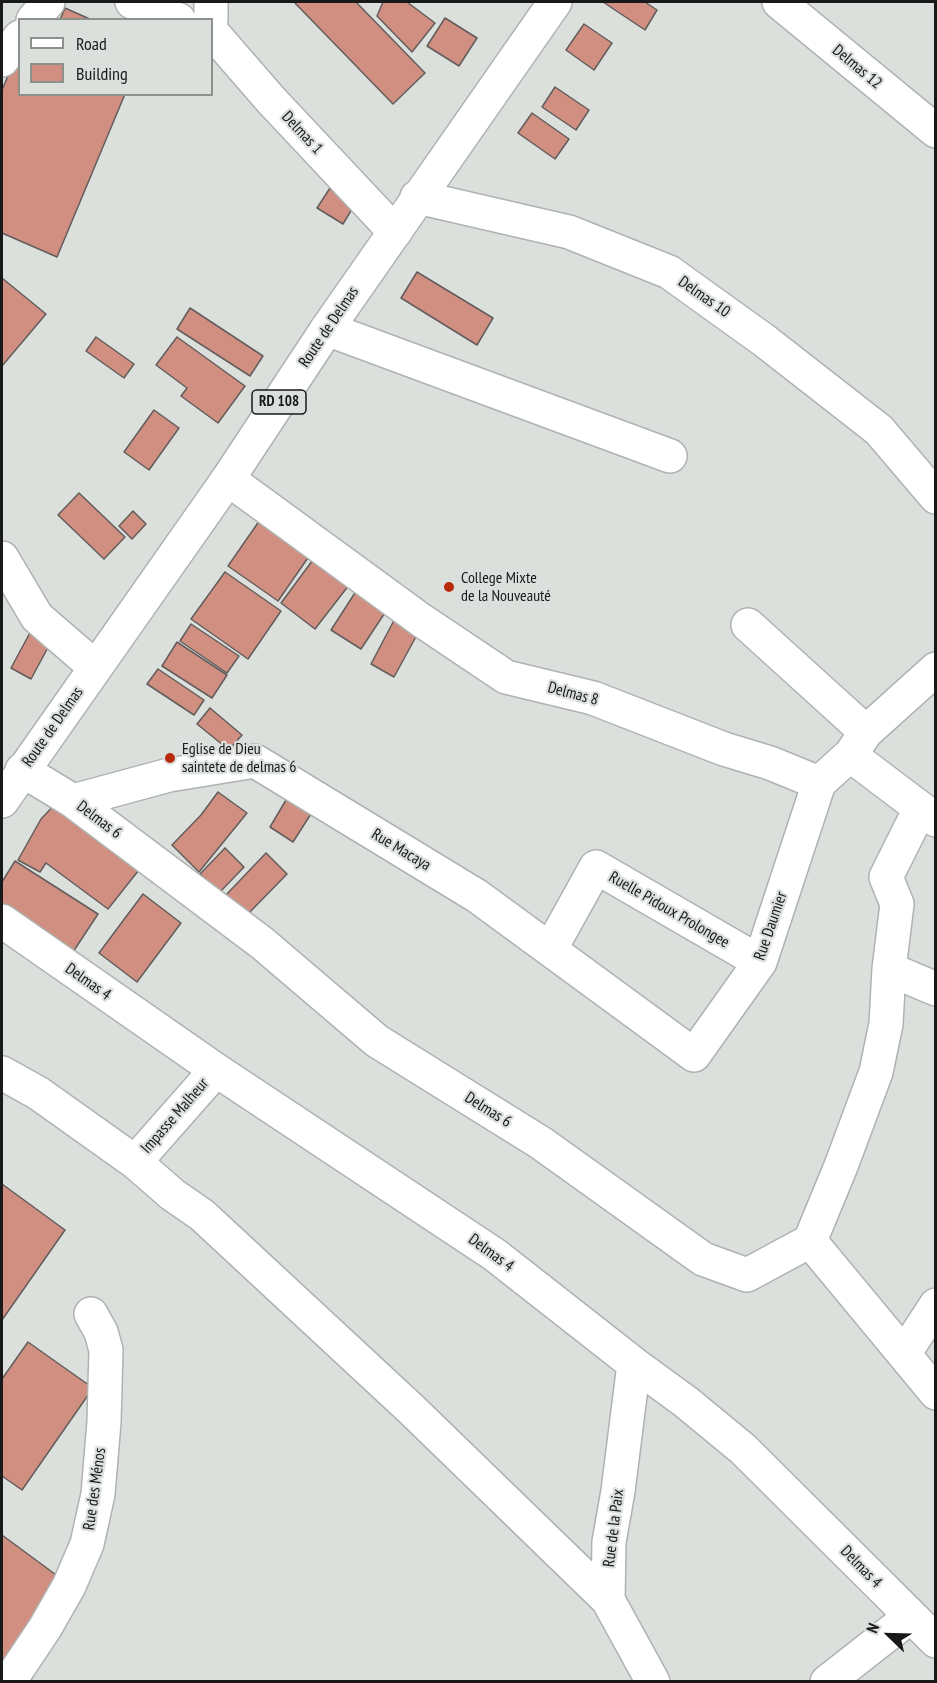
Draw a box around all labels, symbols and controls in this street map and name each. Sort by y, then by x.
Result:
legend [18,18,213,96]
text: Road [76,32,107,55]
street label: Delmas 12 [828,41,886,93]
text: Building [76,62,128,85]
street label: Delmas 1 [277,108,327,158]
street label: Delmas 10 [674,272,734,322]
street label: Route de Delmas [295,283,363,371]
road number: RD 108 [252,390,306,414]
place label: College Mixte de la Nouveauté [461,568,551,606]
marker: College Mixte de la Nouveauté [442,580,456,594]
street label: Delmas 8 [546,678,600,710]
street label: Route de Delmas [18,683,88,771]
place label: Eglise de Dieu saintete de delmas 6 [182,739,296,777]
marker: Eglise de Dieu saintete de delmas 6 [163,751,177,765]
street label: Delmas 6 [73,797,125,843]
street label: Rue Macaya [368,825,434,875]
street label: Ruelle Pidoux Prolongee [605,868,733,952]
street label: Rue Daumier [750,889,792,963]
street label: Delmas 4 [61,959,115,1005]
street label: Impasse Malheur [137,1074,213,1158]
street label: Delmas 6 [461,1088,515,1132]
street label: Delmas 4 [465,1230,517,1276]
street label: Rue des Ménos [80,1447,110,1531]
street label: Rue de la Paix [600,1488,628,1568]
street label: Delmas 4 [836,1542,886,1592]
north arrow [859,1605,919,1665]
text: N [862,1620,883,1636]

